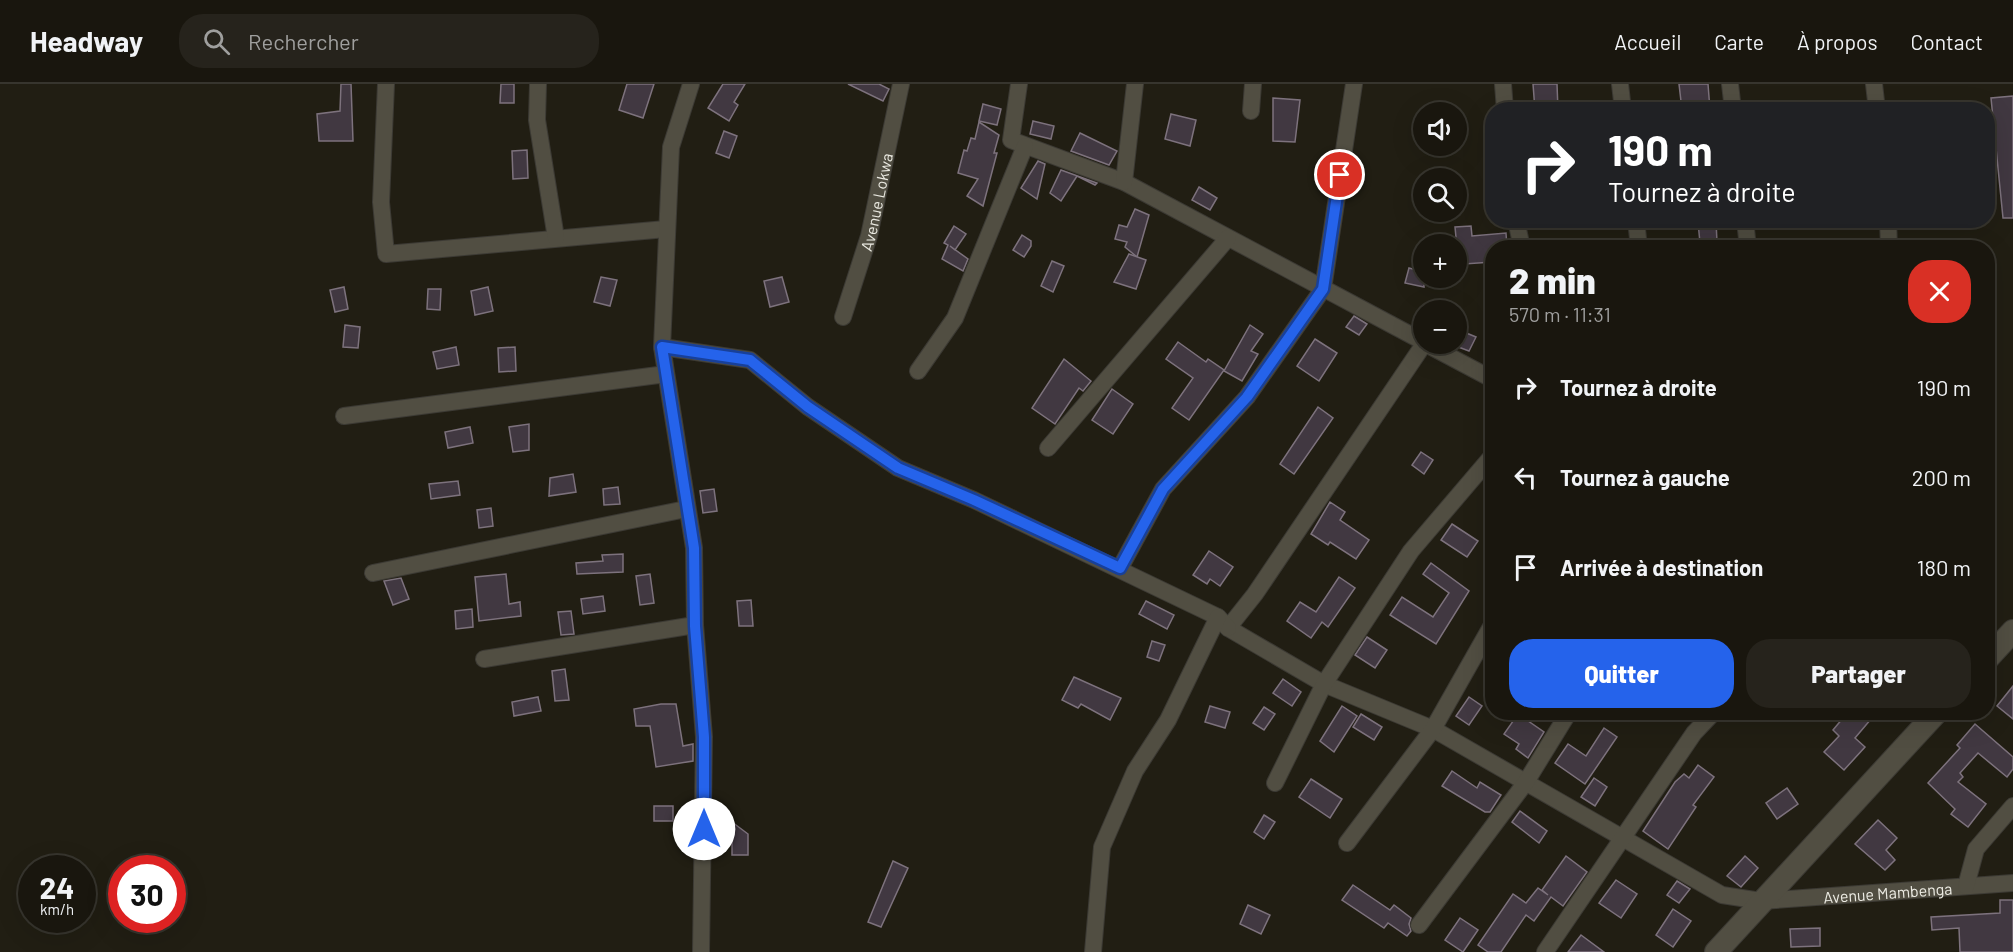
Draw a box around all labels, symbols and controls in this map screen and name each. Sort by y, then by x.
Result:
search box [179,14,599,68]
text: Headway [30,24,143,58]
icon: search [200,25,233,58]
text: Rechercher [248,28,359,54]
text: Accueil [1614,29,1681,54]
text: Carte [1714,29,1764,54]
text: À propos [1797,29,1878,54]
text: Contact [1911,29,1983,54]
map controls [1413,102,1467,354]
button: sound [1413,102,1467,156]
text: 190 m [1608,124,1713,174]
icon: right [1509,126,1587,204]
pin [1314,149,1365,200]
street label: Avenue Lokwa [855,151,896,253]
icon: arrive [1323,158,1356,191]
button: search [1413,168,1467,222]
text: Tournez à droite [1608,175,1796,207]
button: + [1413,234,1467,288]
text: 2 min [1509,258,1596,301]
button: close [1908,260,1971,323]
button: − [1413,300,1467,354]
text: 570 m · 11:31 [1509,302,1611,326]
icon: right [1509,371,1542,404]
text: Tournez à droite [1560,374,1717,400]
text: 190 m [1917,374,1971,400]
icon: left [1509,461,1542,494]
text: Tournez à gauche [1560,464,1730,490]
text: 200 m [1912,464,1971,490]
icon: arrive [1509,551,1542,584]
text: Arrivée à destination [1560,554,1763,580]
text: 180 m [1917,554,1971,580]
button: Quitter [1509,639,1734,708]
button: Partager [1746,639,1971,708]
position arrow [672,797,736,861]
speed limit sign: 30 [108,855,186,933]
text: 24 [40,869,74,905]
street label: Avenue Mambenga [1822,878,1953,906]
text: km/h [40,900,74,918]

